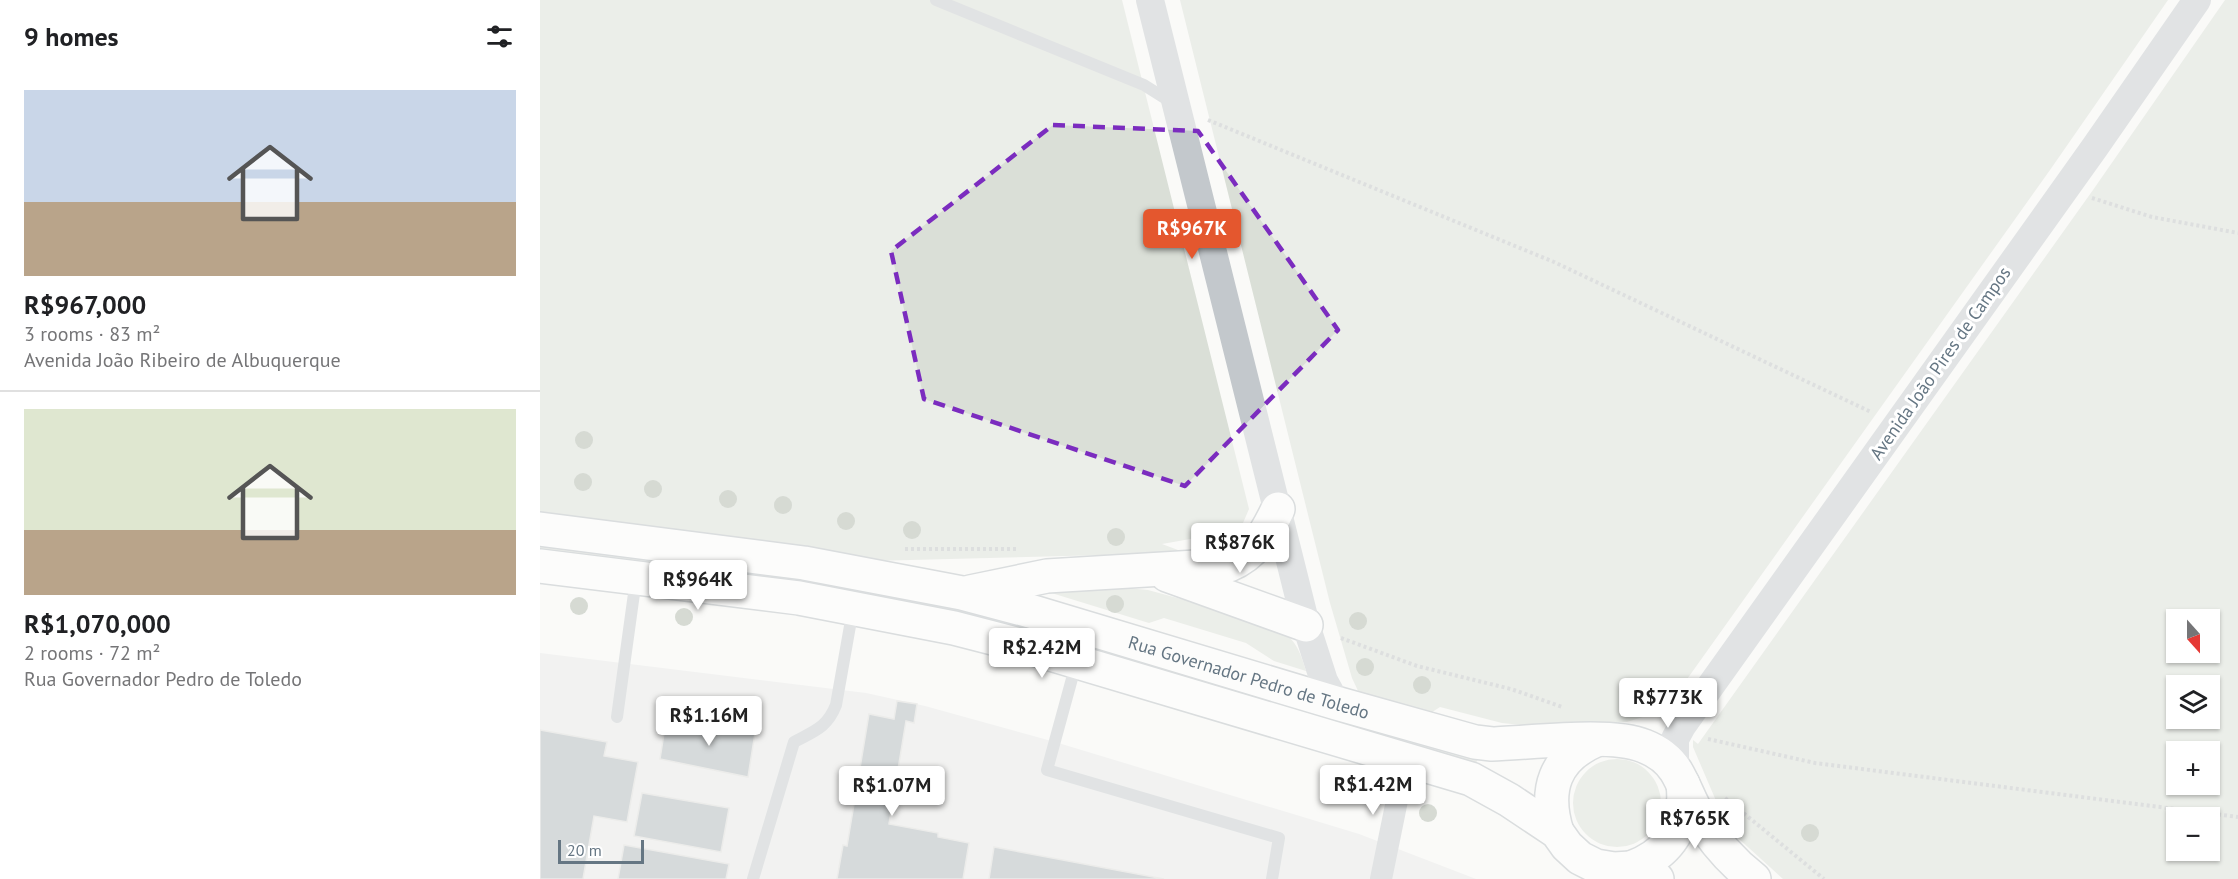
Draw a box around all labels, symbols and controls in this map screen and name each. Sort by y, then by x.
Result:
text: 9 homes [24,20,119,53]
icon: filters [483,20,516,53]
icon: home [216,129,324,237]
pin: R$967K [1143,209,1241,260]
text: R$967K [1157,215,1227,241]
street label: Avenida João Pires de Campos [1864,262,2016,464]
text: R$967,000 [24,288,146,321]
text: 3 rooms · 83 m² [24,321,160,347]
text: Avenida João Ribeiro de Albuquerque [24,347,341,373]
icon: home [216,448,324,556]
pin: R$876K [1191,523,1289,574]
text: R$876K [1205,529,1275,555]
pin: R$964K [649,560,747,611]
text: R$964K [663,566,733,592]
text: R$1,070,000 [24,607,171,640]
north arrow [2166,609,2220,663]
map controls [2166,609,2220,861]
pin: R$2.42M [987,628,1097,679]
street label: Rua Governador Pedro de Toledo [1126,630,1372,723]
text: R$2.42M [1003,634,1081,660]
text: 2 rooms · 72 m² [24,640,160,666]
text: Rua Governador Pedro de Toledo [24,666,302,692]
button: layers [2166,675,2220,729]
pin: R$773K [1619,678,1717,729]
text: R$773K [1633,684,1703,710]
pin: R$1.16M [654,696,764,747]
text: R$1.16M [670,702,748,728]
button: + [2166,741,2220,795]
pin: R$1.42M [1318,765,1428,816]
pin: R$1.07M [837,766,947,817]
text: R$1.42M [1334,771,1412,797]
text: R$1.07M [853,772,931,798]
pin: R$765K [1646,799,1744,850]
text: R$765K [1660,805,1730,831]
button: − [2166,807,2220,861]
scale bar [558,837,644,864]
text: 20 m [567,840,602,860]

